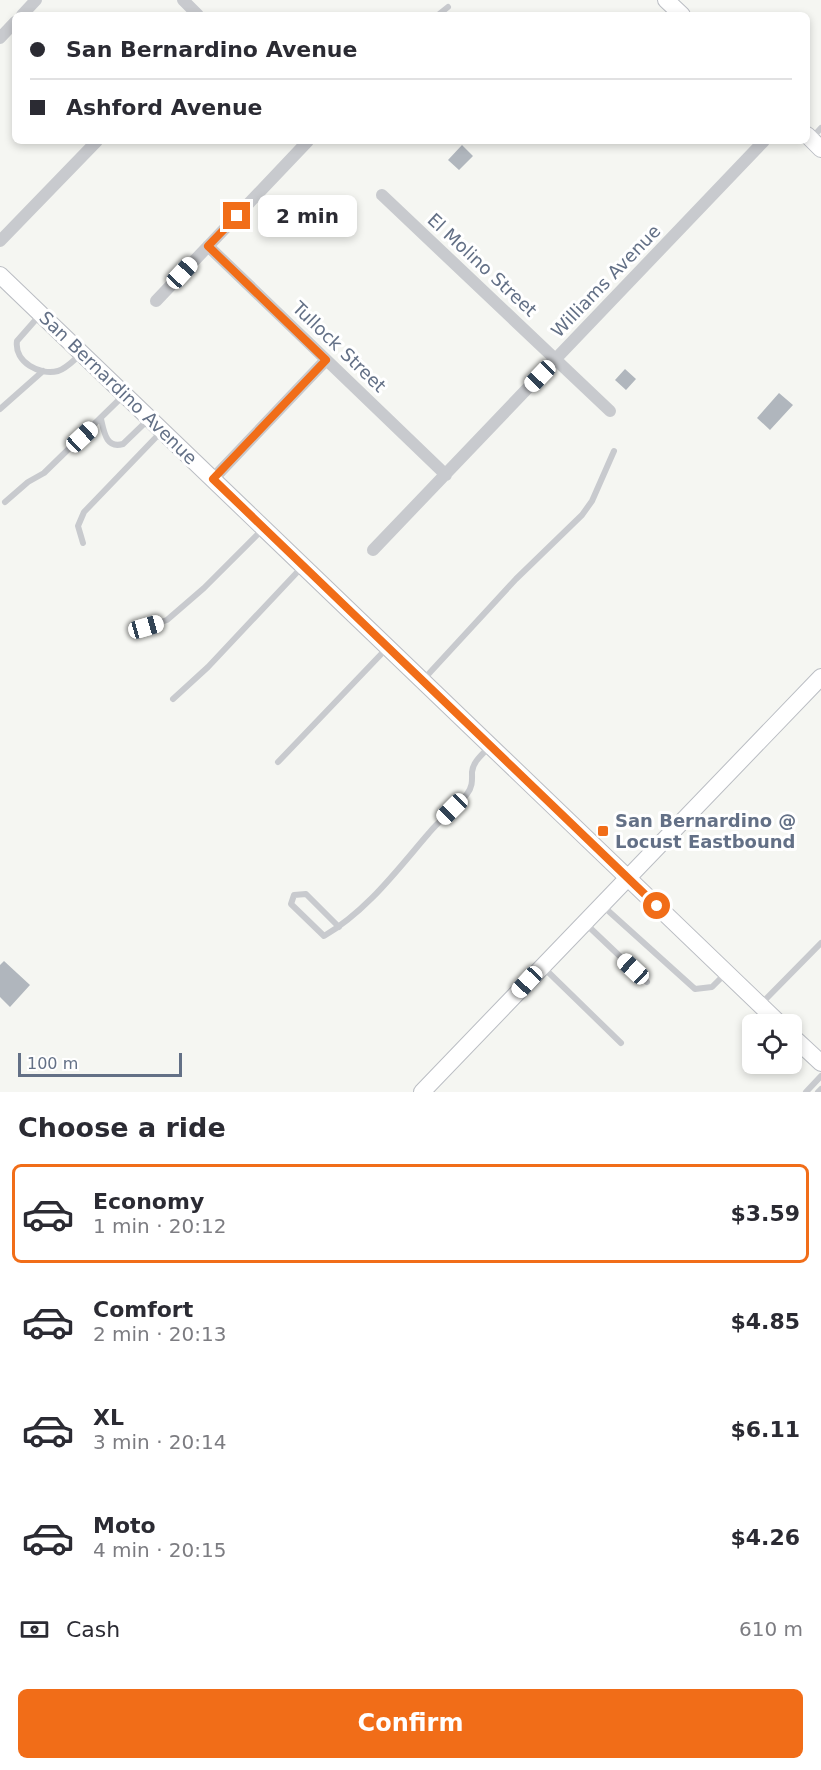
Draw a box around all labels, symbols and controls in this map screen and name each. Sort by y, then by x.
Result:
text: San Bernardino Avenue [66,37,357,62]
text: Ashford Avenue [66,95,262,120]
callout: 2 min [258,195,357,237]
route end [223,202,250,229]
text: 2 min [276,204,339,228]
street label: El Molino Street [423,209,541,321]
street label: Williams Avenue [547,220,665,341]
car [163,254,201,292]
street label: Tullock Street [288,296,390,396]
street label: San Bernardino Avenue [35,307,202,469]
car [521,357,559,395]
car [63,418,101,456]
car [126,613,166,641]
car [433,790,471,828]
place label: San Bernardino @ Locust Eastbound [615,810,796,852]
marker: San Bernardino @ Locust Eastbound [596,824,610,838]
route start [643,892,670,919]
car [614,950,652,988]
car [508,963,546,1001]
map controls [742,1014,802,1074]
button: locate [742,1014,802,1074]
scale bar [18,1050,182,1078]
text: 100 m [27,1054,78,1073]
text: Choose a ride [18,1112,226,1143]
icon: car [21,1187,75,1241]
text: Economy [93,1189,204,1214]
text: $3.59 [730,1201,800,1226]
text: 1 min · 20:12 [93,1214,227,1238]
icon: car [21,1295,75,1349]
text: Comfort [93,1297,193,1322]
text: $4.85 [730,1309,800,1334]
text: 2 min · 20:13 [93,1322,227,1346]
icon: car [21,1403,75,1457]
text: XL [93,1405,124,1430]
text: $6.11 [730,1417,800,1442]
text: 3 min · 20:14 [93,1430,227,1454]
icon: car [21,1511,75,1565]
text: Moto [93,1513,156,1538]
text: $4.26 [730,1525,800,1550]
text: 4 min · 20:15 [93,1538,227,1562]
icon: cash [18,1613,51,1646]
text: Cash [66,1617,120,1642]
text: 610 m [739,1617,803,1641]
button: Confirm [18,1689,803,1758]

